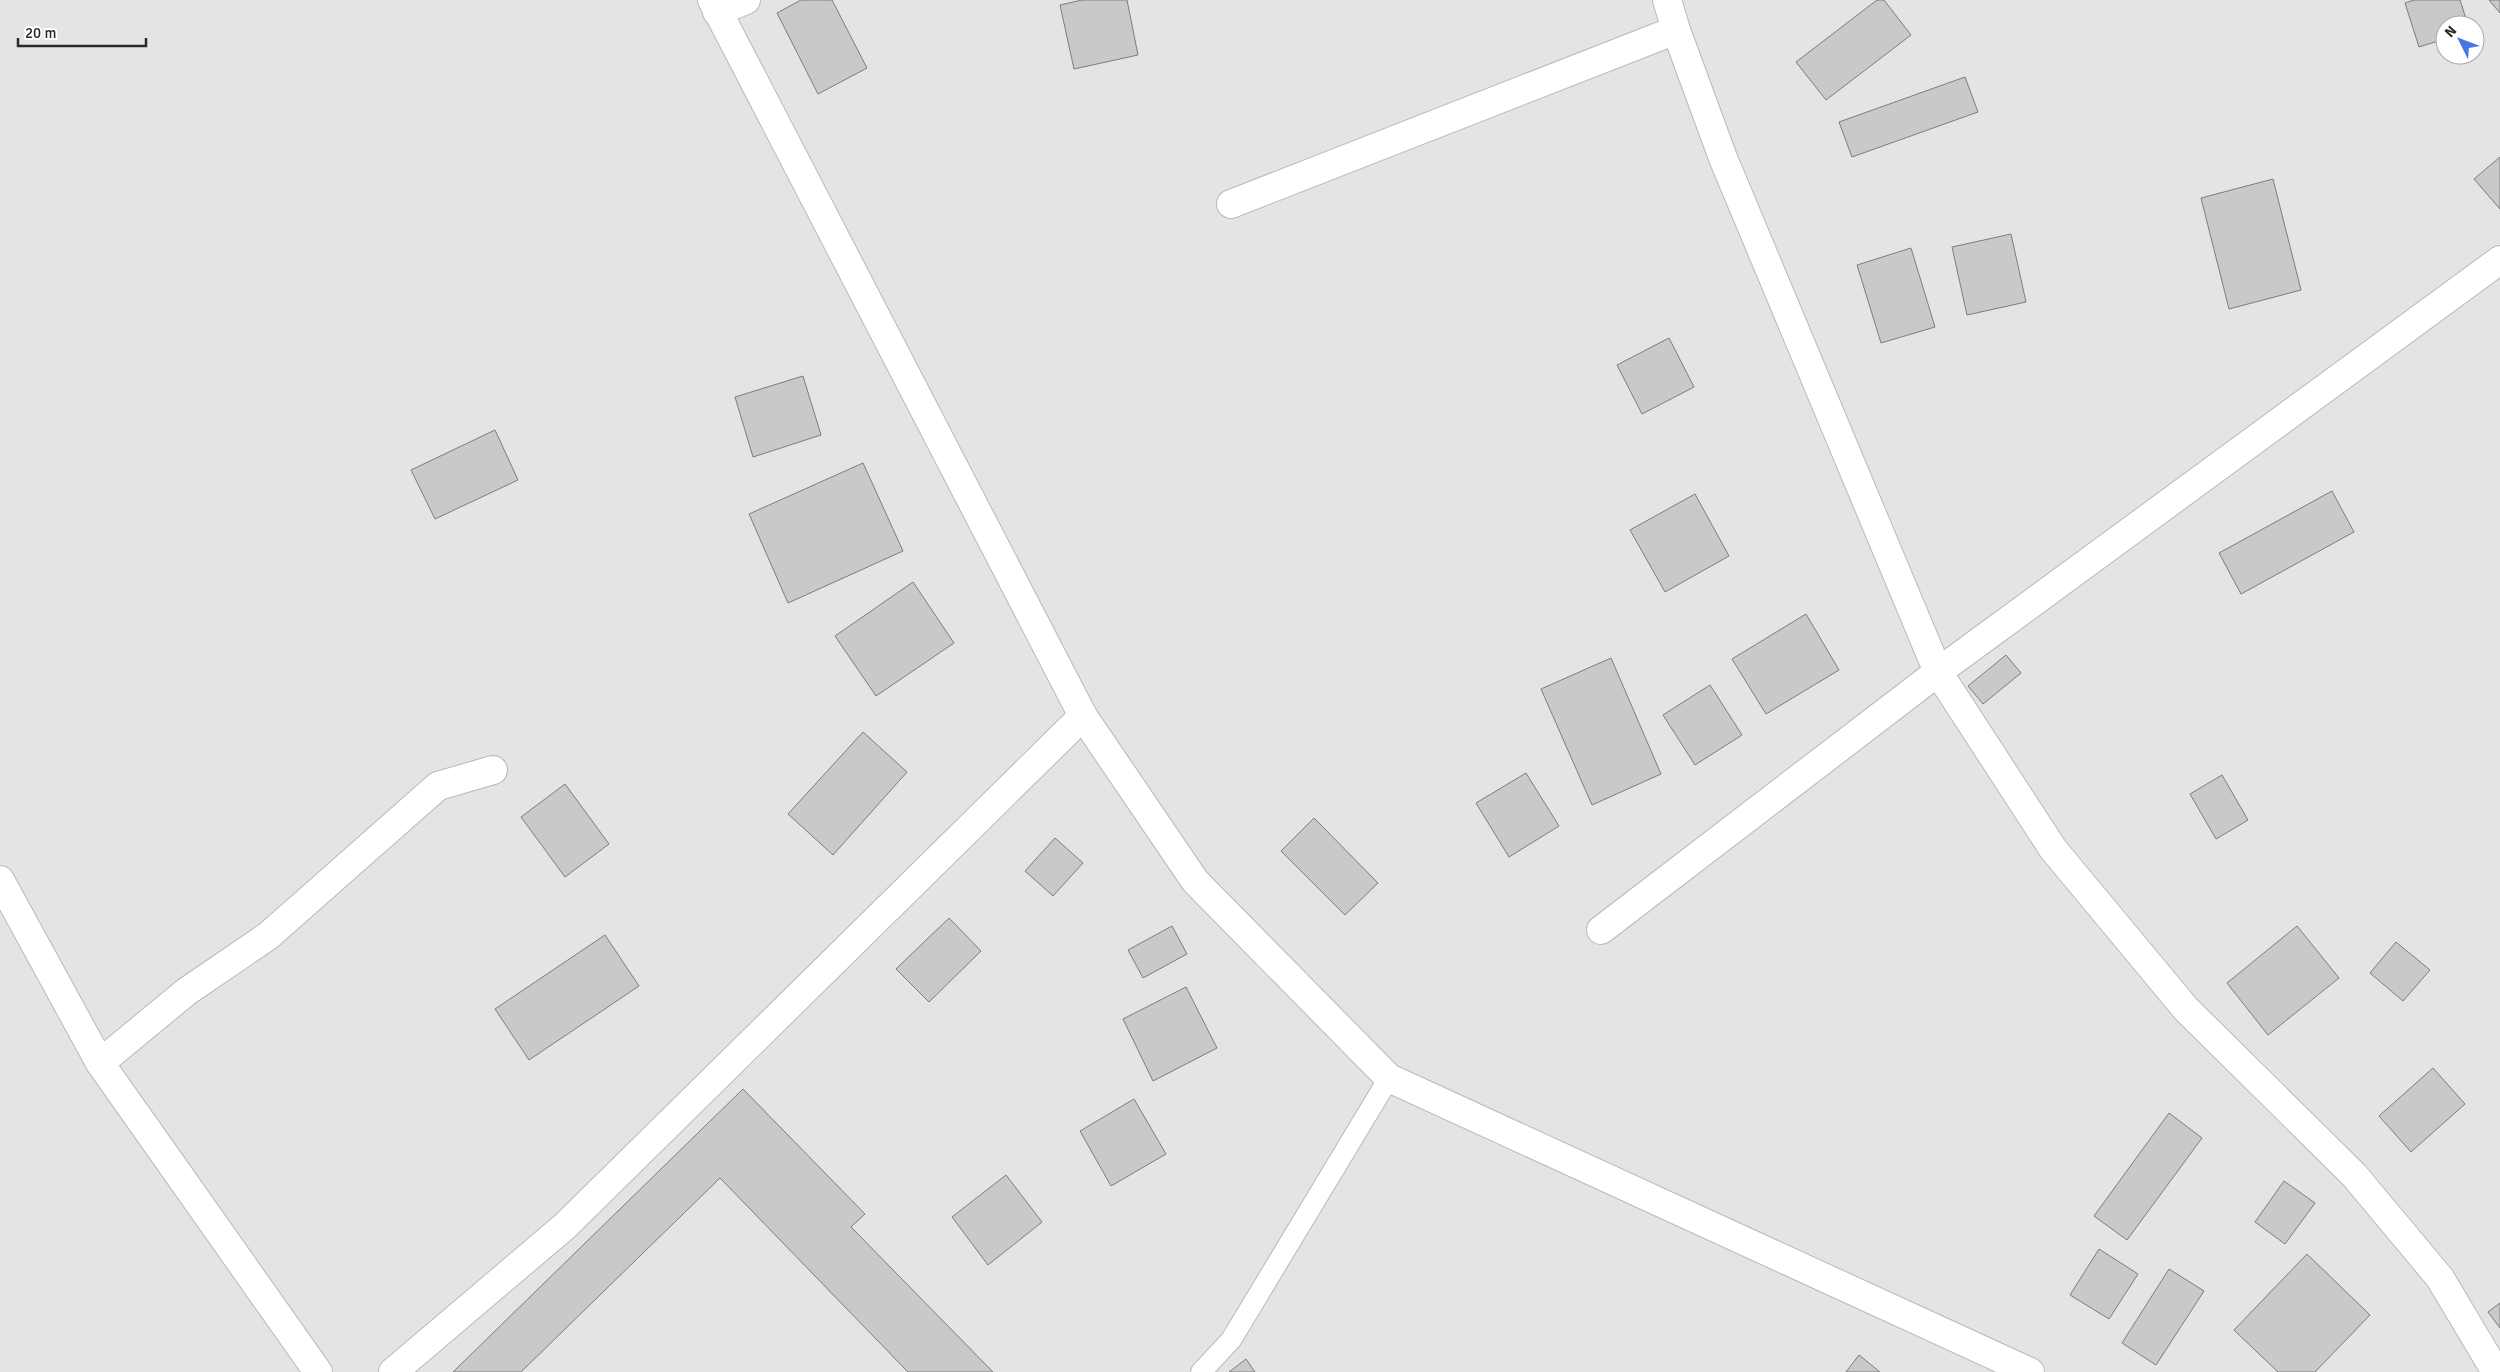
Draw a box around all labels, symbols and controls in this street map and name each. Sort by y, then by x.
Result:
scale bar [18,15,145,47]
north arrow [2435,15,2485,65]
text: N [2441,22,2460,41]
text: 20 m [25,24,56,42]

